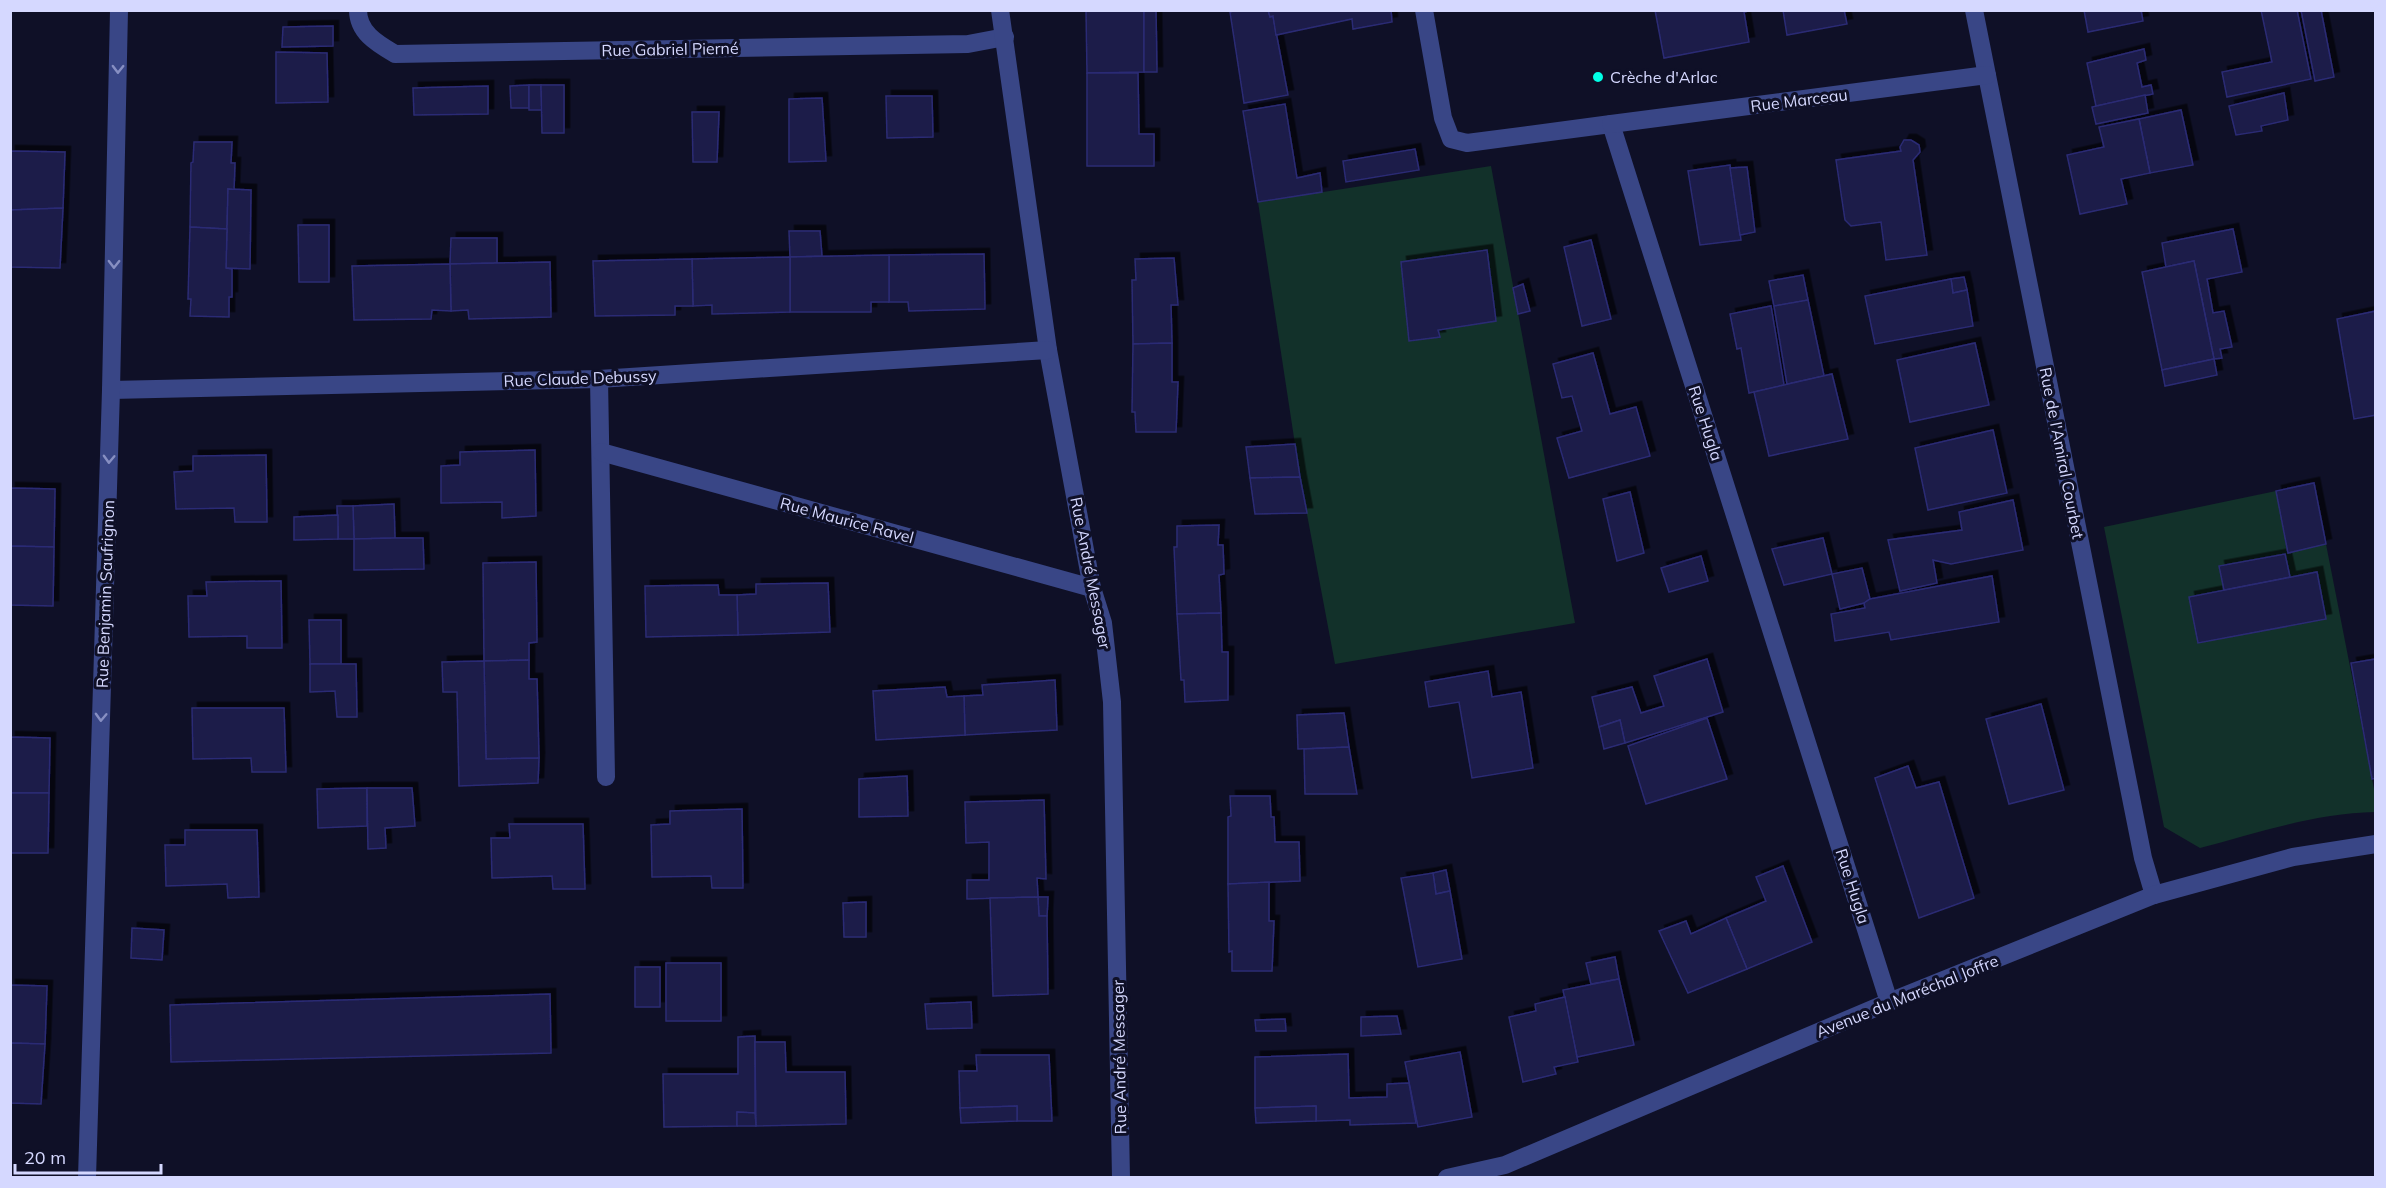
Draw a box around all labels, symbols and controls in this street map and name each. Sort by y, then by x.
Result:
street label: Rue Gabriel Pierné [601,38,739,60]
one-way arrow [112,64,124,73]
place label: Crèche d'Arlac [1610,67,1718,87]
marker: Crèche d'Arlac [1591,70,1605,84]
street label: Rue Marceau [1749,84,1849,116]
one-way arrow [108,259,120,268]
street label: Rue Claude Debussy [503,365,657,391]
street label: Rue de l'Amiral Courbet [2036,365,2089,541]
street label: Rue Hugla [1684,383,1728,463]
one-way arrow [103,454,115,463]
street label: Rue Maurice Ravel [778,493,916,547]
street label: Rue André Messager [1066,495,1116,651]
street label: Rue Benjamin Saufrignon [92,500,118,688]
one-way arrow [95,712,107,721]
street label: Rue Hugla [1831,846,1875,926]
street label: Avenue du Maréchal Joffre [1813,950,2001,1042]
street label: Rue André Messager [1108,979,1130,1134]
scale bar [15,1137,160,1175]
text: 20 m [24,1146,66,1169]

